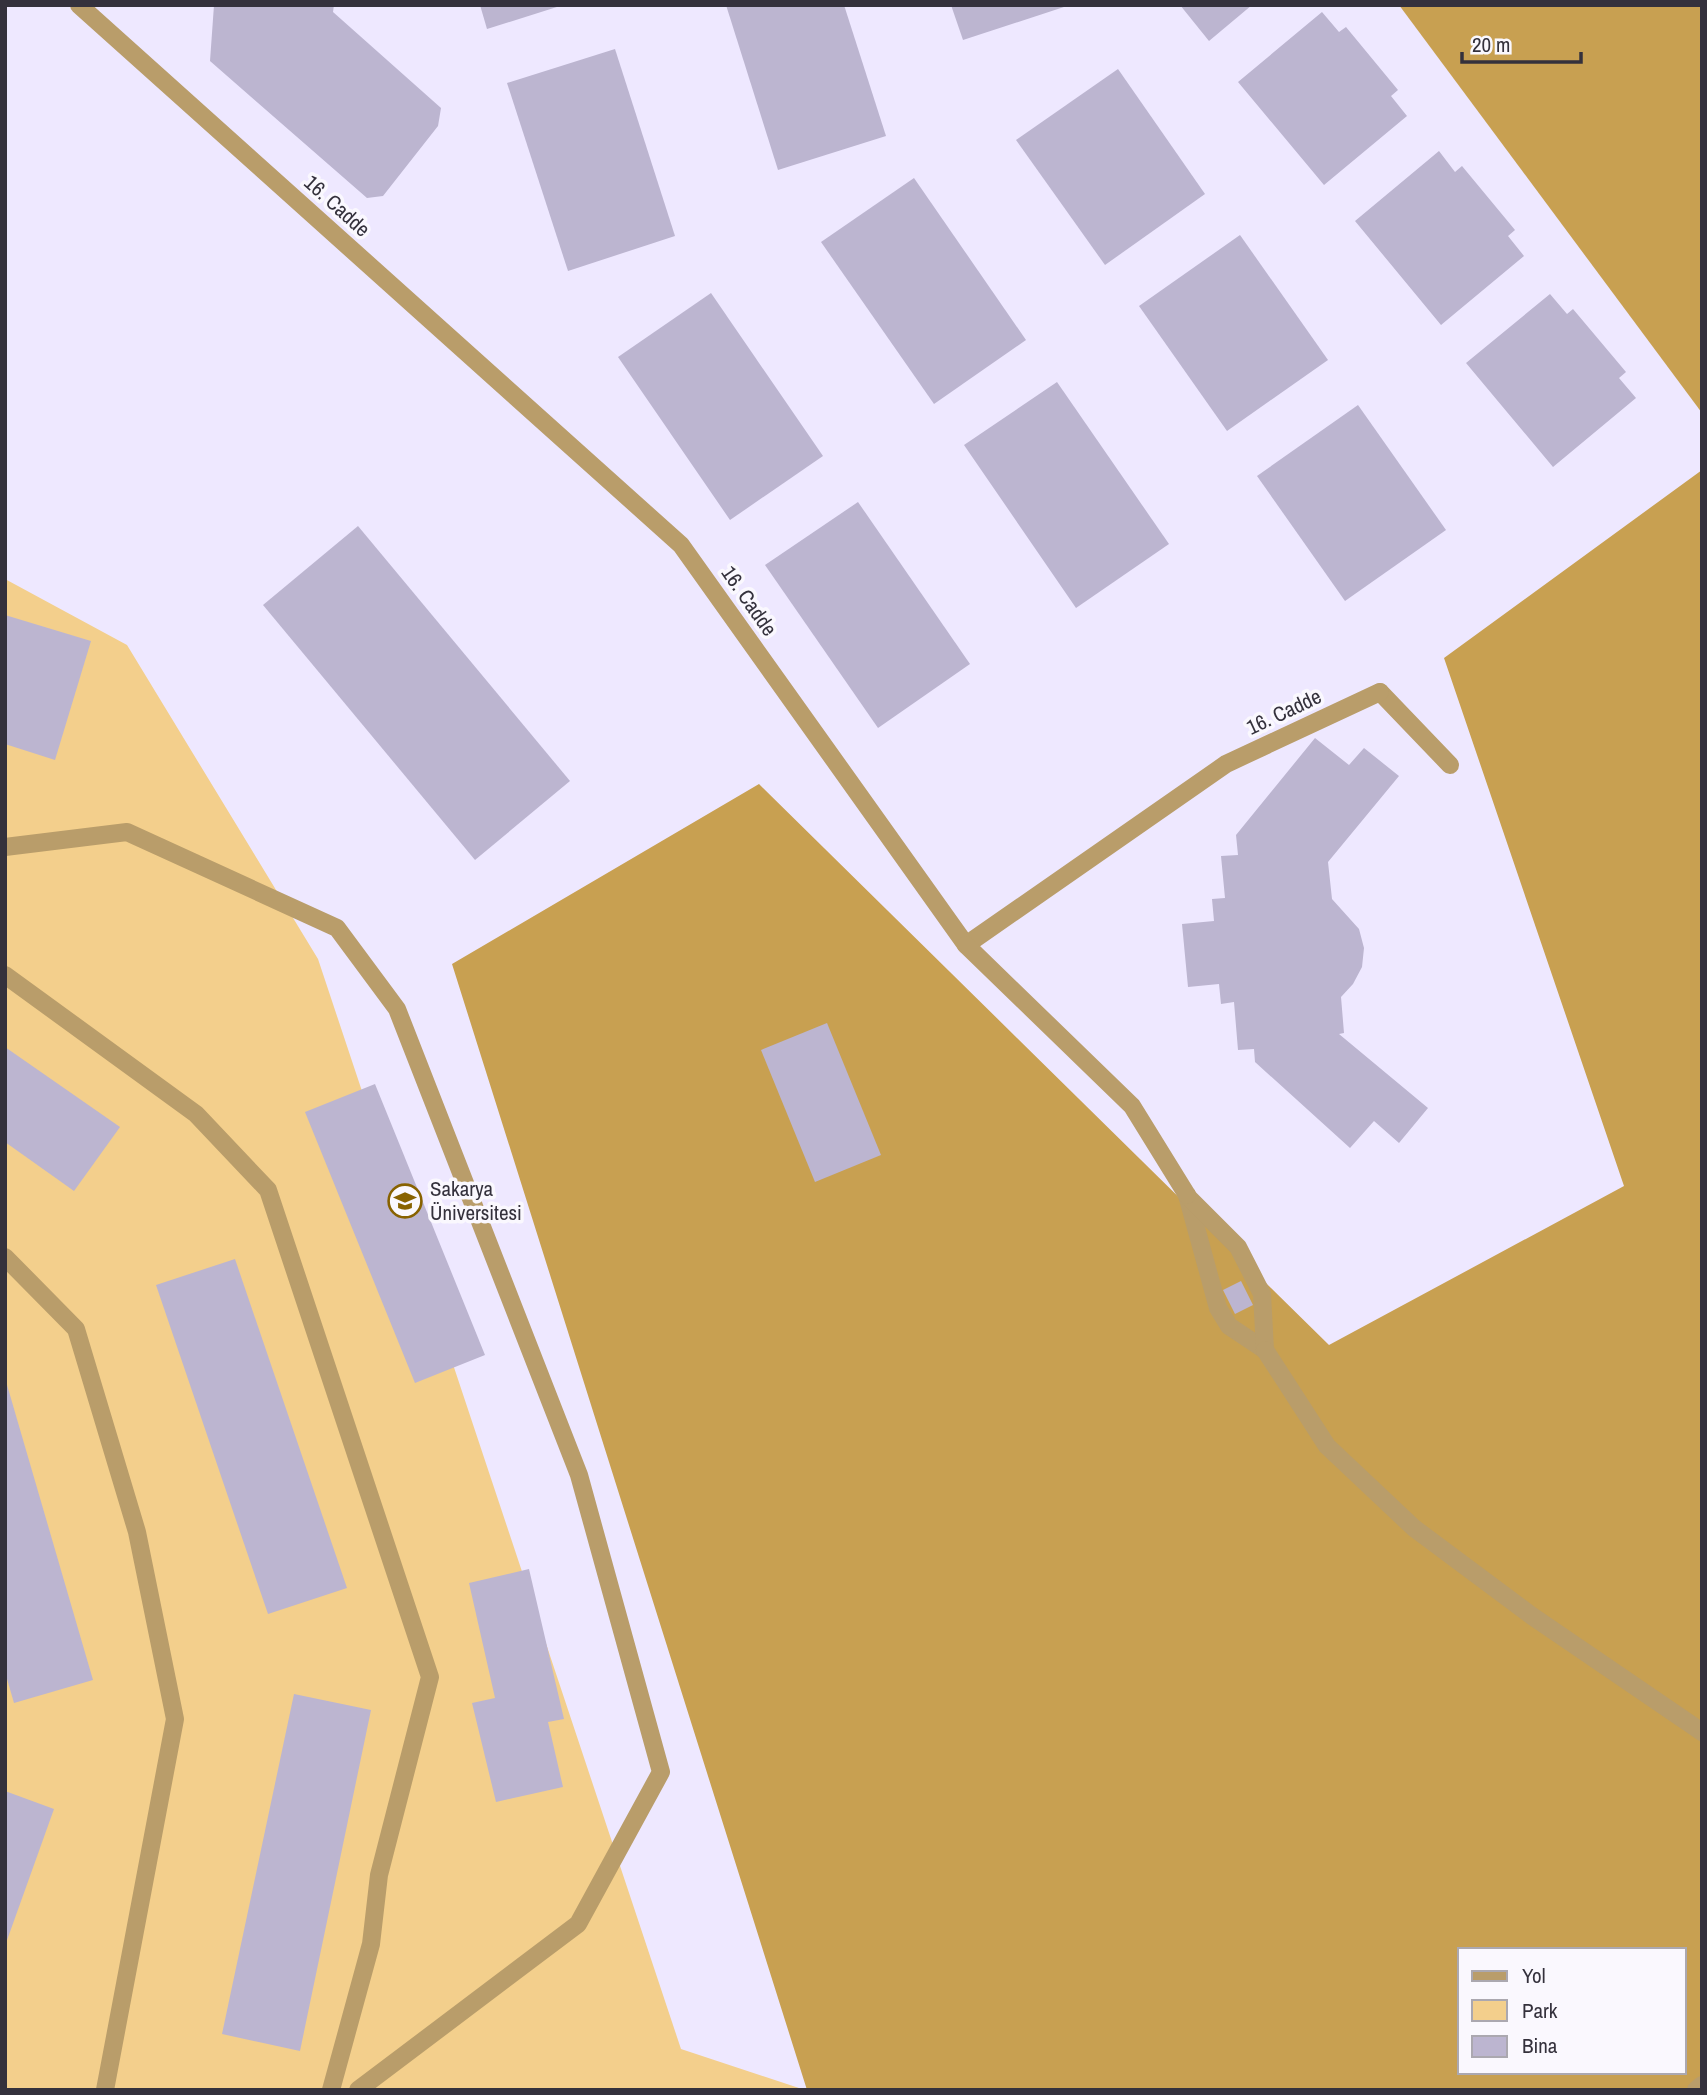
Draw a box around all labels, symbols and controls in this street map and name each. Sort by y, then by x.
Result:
scale bar [1462,21,1581,65]
text: 20 m [1472,30,1510,59]
street label: 16. Cadde [298,168,377,243]
street label: 16. Cadde [715,560,784,642]
street label: 16. Cadde [1242,682,1326,741]
place label: Sakarya Üniversitesi [430,1174,522,1227]
school or university icon: Sakarya Üniversitesi [386,1182,424,1220]
legend [1458,1948,1686,2074]
text: Yol [1522,1961,1546,1990]
text: Park [1522,1996,1558,2025]
text: Bina [1522,2031,1558,2060]

